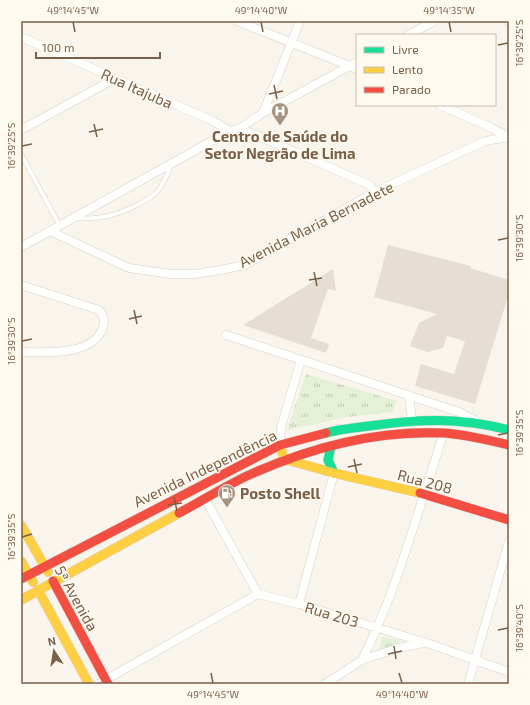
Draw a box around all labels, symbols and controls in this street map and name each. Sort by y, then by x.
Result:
text: 49°14'45"W [47,4,100,16]
text: 49°14'40"W [235,4,288,16]
text: 49°14'35"W [423,4,475,16]
text: 16°39'25"S [513,19,525,66]
scale bar [36,34,160,60]
legend [356,34,496,106]
text: 100 m [42,40,74,54]
text: Livre [392,42,419,56]
text: Lento [392,62,423,76]
street label: Rua Itajuba [98,64,176,113]
text: Parado [392,82,431,96]
hospital icon: Centro de Saúde do Setor Negrão de Lima [270,101,290,126]
text: 16°39'25"S [5,122,17,169]
place label: Centro de Saúde do Setor Negrão de Lima [204,127,356,162]
street label: Avenida Maria Bernadete [236,177,396,271]
text: 16°39'30"S [513,214,525,262]
text: 16°39'30"S [5,317,17,365]
text: 16°39'35"S [513,409,525,456]
street label: Avenida Independência [131,426,279,510]
street label: Rua 208 [396,465,454,497]
fuel station icon: Posto Shell [217,483,237,508]
place label: Posto Shell [240,484,320,502]
text: 16°39'35"S [5,513,17,560]
street label: 5ª Avenida [52,562,102,634]
street label: Rua 203 [303,597,361,631]
text: 16°39'40"S [513,604,525,652]
north arrow [34,631,74,671]
text: N [47,634,57,648]
text: 49°14'45"W [187,688,240,700]
text: 49°14'40"W [376,688,429,700]

